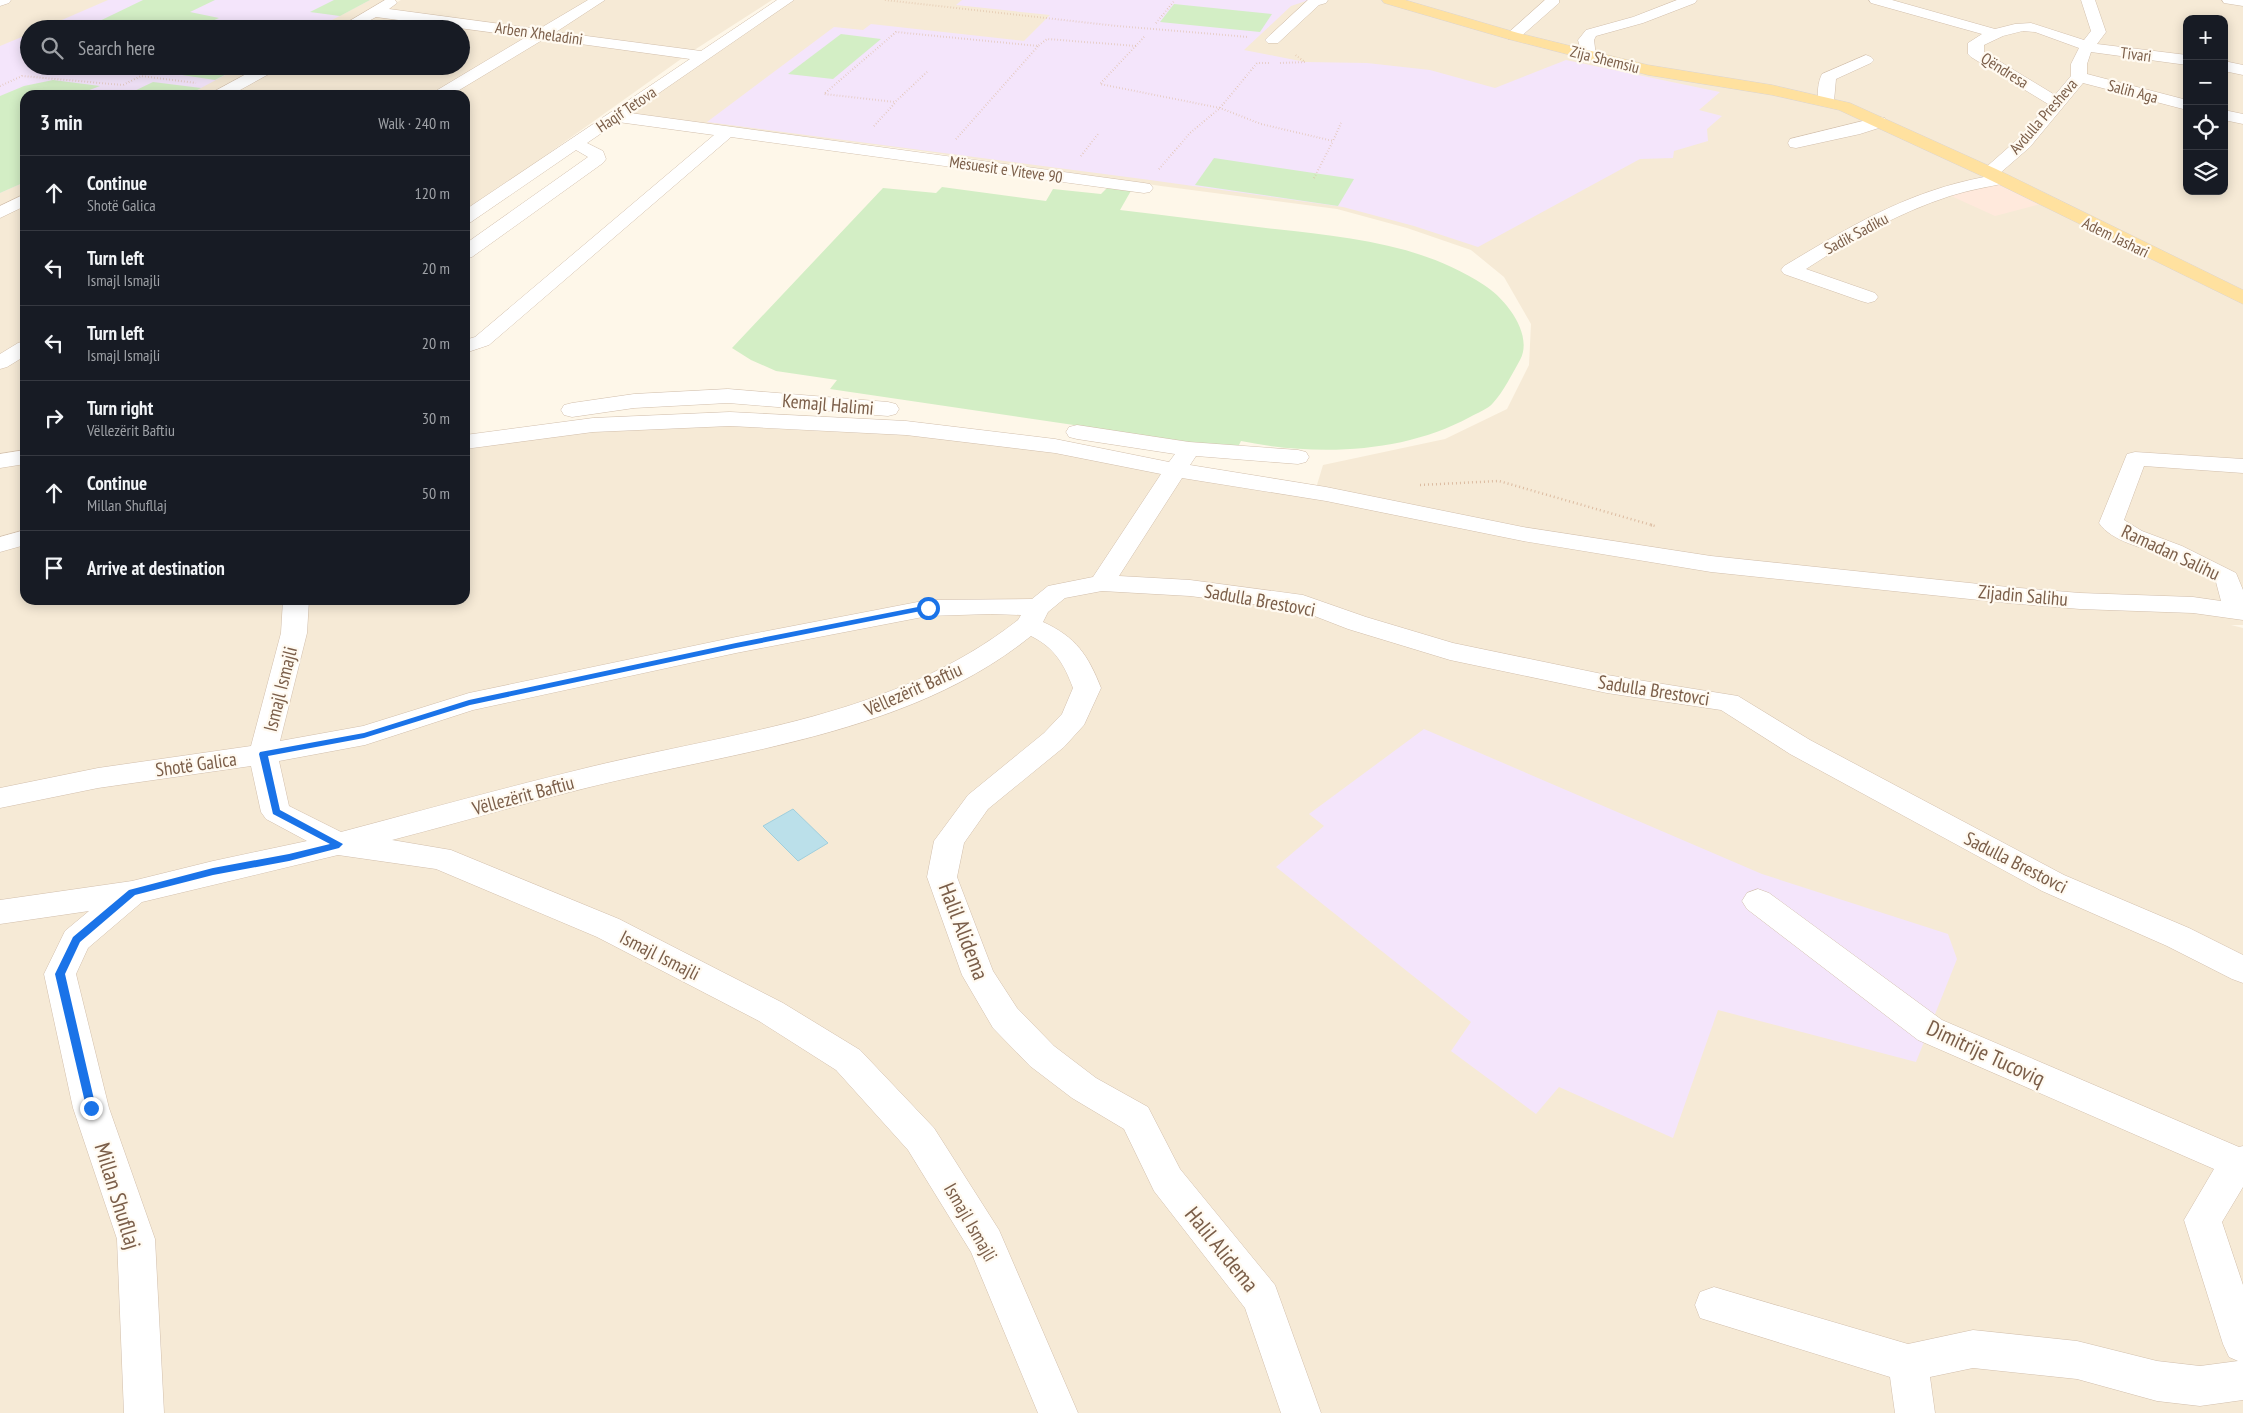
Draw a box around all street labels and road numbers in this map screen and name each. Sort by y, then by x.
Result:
street label: Arben Xheladini [494,17,584,49]
street label: Zija Shemsiu [1568,41,1642,77]
street label: Tivari [2119,42,2153,66]
street label: Qëndresa [1978,48,2032,92]
street label: Avdulla Presheva [2005,74,2081,158]
street label: Salih Aga [2106,75,2160,107]
street label: Haqif Tetova [592,82,660,136]
street label: Mësuesit e Viteve 90 [948,151,1064,187]
street label: Sadik Sadiku [1821,208,1891,258]
street label: Adem Jashari [2079,212,2153,262]
street label: Kemajl Halimi [781,388,875,420]
street label: Ramadan Salihu [2118,519,2224,585]
street label: Sadulla Brestovci [1203,578,1317,622]
street label: Zijadin Salihu [1977,579,2069,611]
street label: Ismajl Ismajli [258,644,302,734]
street label: Vëllezërit Baftiu [860,657,966,722]
street label: Sadulla Brestovci [1597,669,1711,711]
street label: Shotë Galica [154,746,238,782]
street label: Vëllezërit Baftiu [469,770,576,820]
street label: Sadulla Brestovci [1960,826,2072,898]
street label: Halil Alidema [933,878,995,984]
street label: Ismajl Ismajli [616,925,704,985]
street label: Dimitrije Tucoviq [1922,1013,2050,1093]
street label: Millan Shufllaj [89,1139,147,1253]
street label: Ismajl Ismajli [939,1178,1003,1266]
street label: Halil Alidema [1179,1201,1265,1297]

